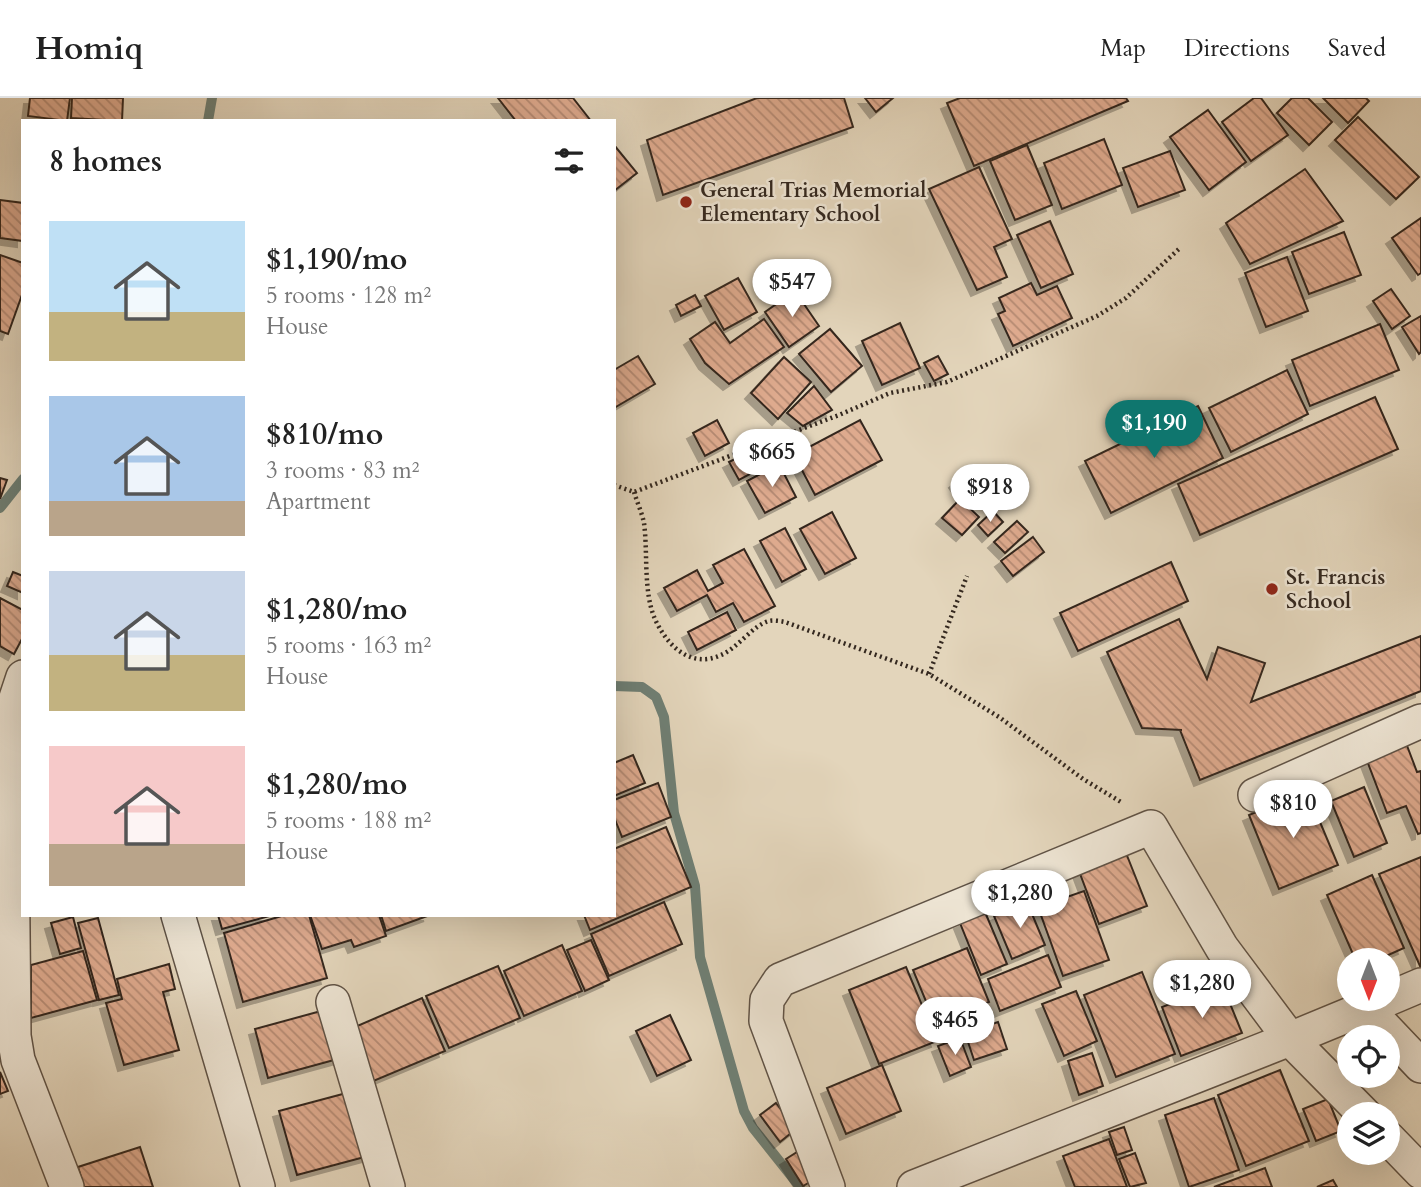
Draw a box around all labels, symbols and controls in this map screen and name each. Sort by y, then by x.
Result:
text: Homiq [35,26,143,71]
text: Map [1100,32,1146,65]
text: Directions [1184,32,1290,65]
text: Saved [1328,32,1386,65]
text: 8 homes [49,141,162,182]
icon: filters [550,142,588,180]
place label: General Trias Memorial Elementary School [700,176,926,229]
marker: General Trias Memorial Elementary School [678,194,694,210]
text: $1,190/mo [266,239,407,280]
icon: home [105,249,189,333]
pin: $547 [751,260,833,319]
text: $547 [768,266,816,297]
text: 5 rooms · 128 m² [266,280,431,311]
text: House [266,311,328,342]
pin: $1,190 [1097,400,1211,460]
text: $1,190 [1121,407,1187,438]
text: $810/mo [266,414,383,455]
icon: home [105,424,189,508]
pin: $665 [731,430,813,489]
text: $665 [748,436,796,467]
text: 3 rooms · 83 m² [266,455,419,486]
pin: $918 [949,464,1031,524]
text: $918 [966,471,1014,502]
text: Apartment [266,486,370,517]
place label: St. Francis School [1286,563,1385,616]
marker: St. Francis School [1264,581,1280,597]
text: $1,280/mo [266,589,407,630]
icon: home [105,599,189,683]
text: 5 rooms · 163 m² [266,630,431,661]
text: House [266,661,328,692]
text: $1,280/mo [266,764,407,805]
icon: home [105,774,189,858]
pin: $810 [1252,780,1334,840]
text: $810 [1269,787,1317,818]
text: 5 rooms · 188 m² [266,805,431,836]
text: House [266,836,328,867]
pin: $1,280 [963,870,1077,930]
text: $1,280 [987,877,1053,908]
north arrow [1337,948,1400,1012]
map controls [1337,948,1400,1165]
pin: $1,280 [1145,960,1259,1020]
text: $1,280 [1169,967,1235,998]
pin: $465 [914,998,996,1057]
text: $465 [931,1004,979,1035]
button: locate [1337,1025,1400,1088]
button: layers [1337,1102,1400,1165]

